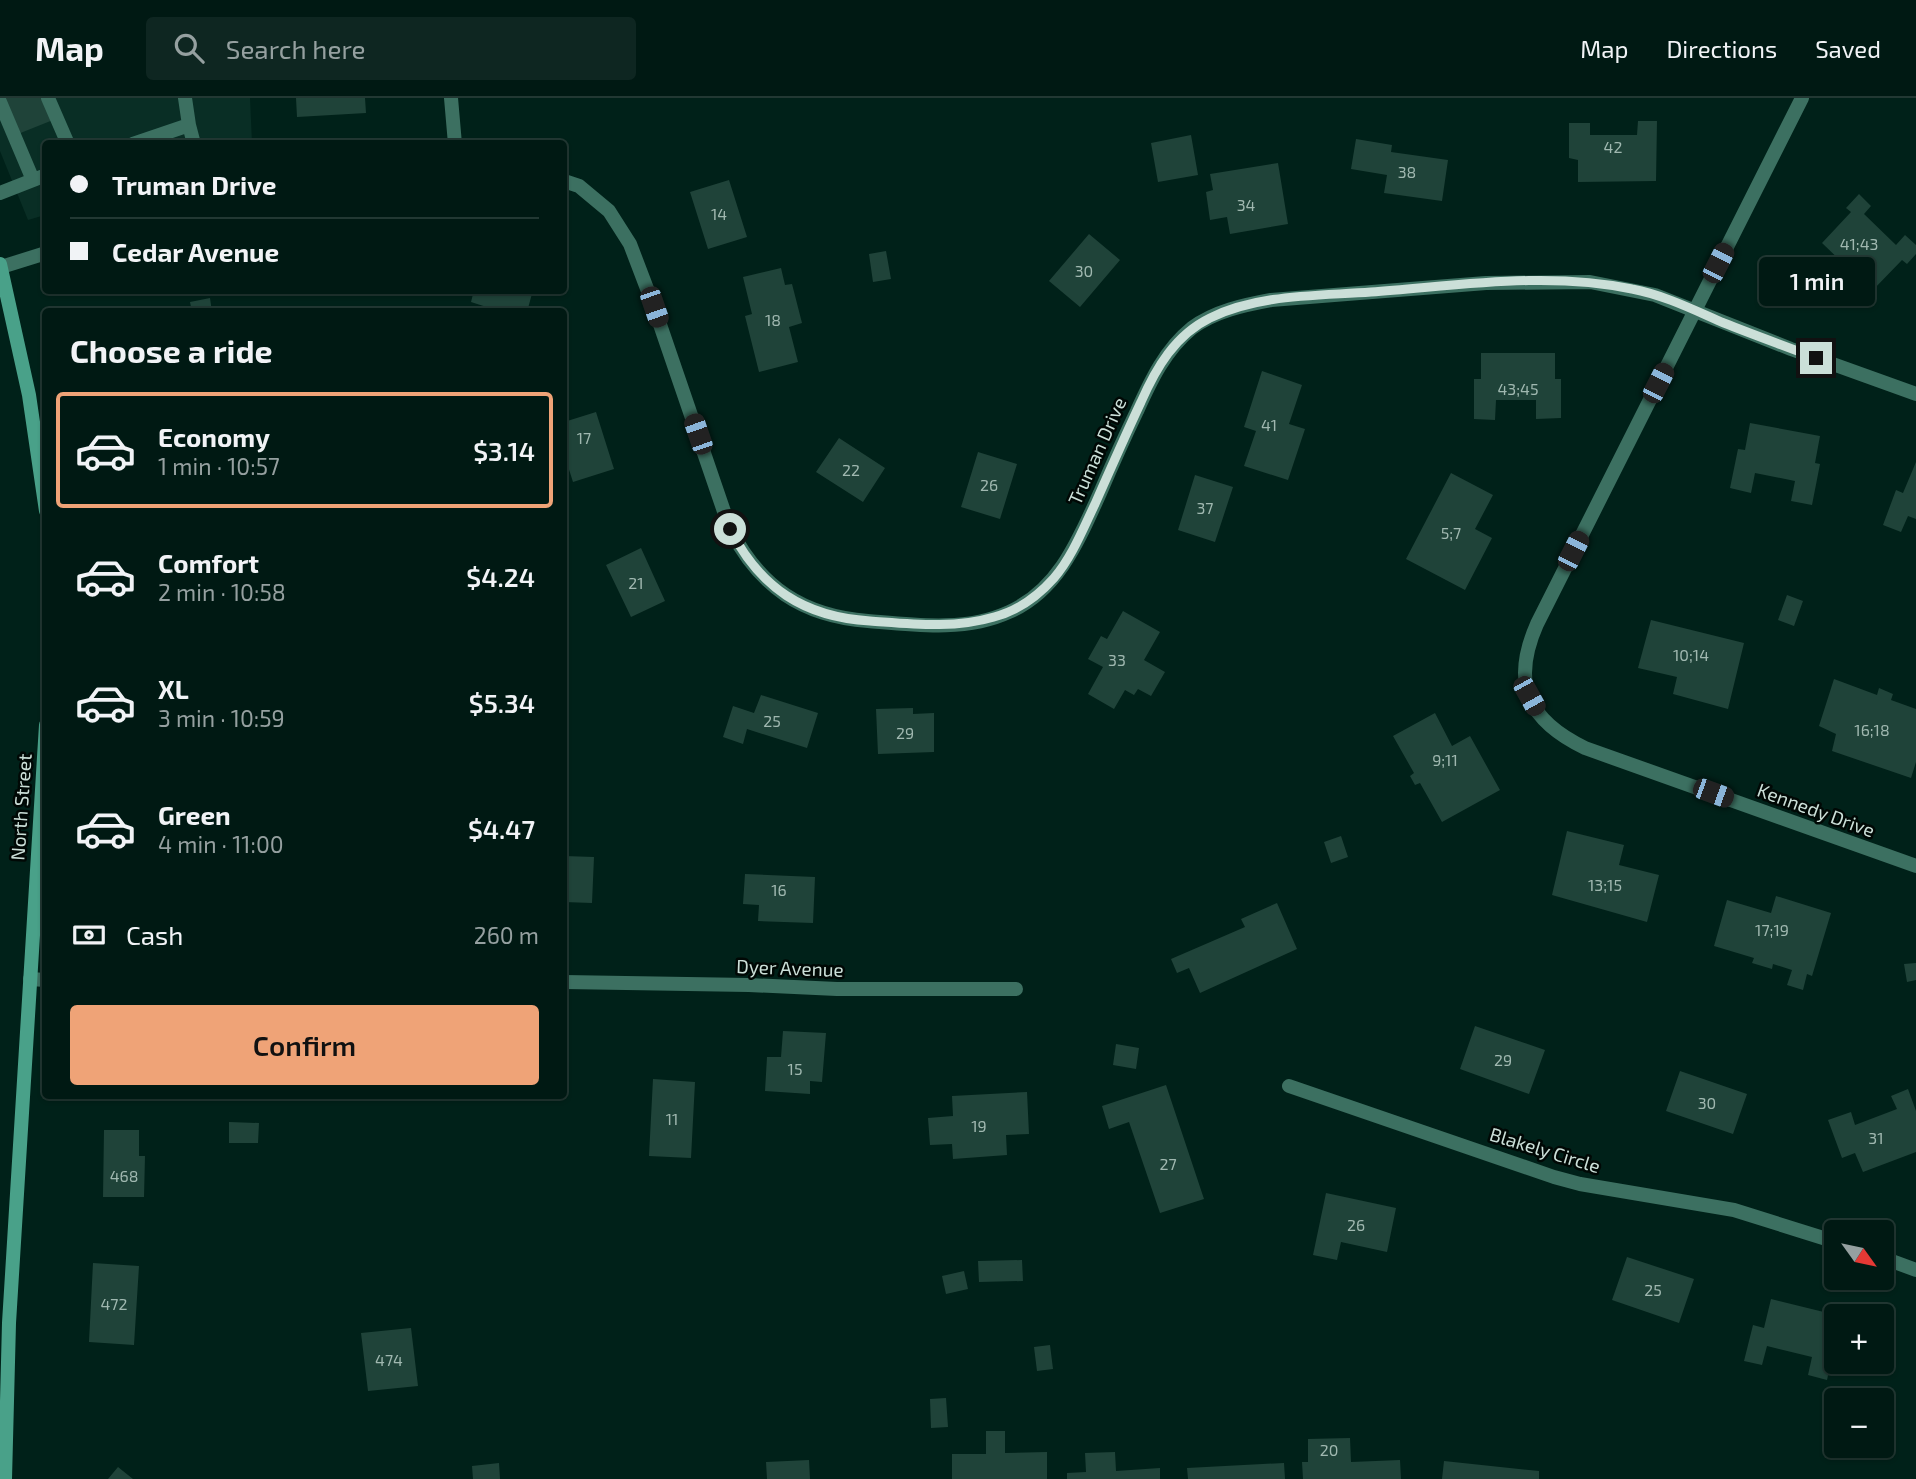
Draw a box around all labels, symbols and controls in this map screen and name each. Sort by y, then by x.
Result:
search box [146,17,636,80]
text: Map [35,28,104,68]
icon: search [170,29,208,67]
text: Search here [226,33,365,64]
text: Map [1580,34,1628,63]
text: Directions [1666,34,1777,63]
text: Saved [1815,34,1881,63]
house number: 42 [1604,137,1622,156]
house number: 38 [1398,162,1416,181]
text: Truman Drive [112,169,276,200]
house number: 34 [1237,195,1256,214]
house number: 14 [711,204,727,223]
house number: 41;43 [1840,234,1878,253]
text: Cedar Avenue [112,236,279,267]
car [1700,240,1737,286]
callout: 1 min [1758,257,1874,306]
house number: 30 [1075,261,1093,280]
text: 1 min [1790,267,1844,295]
car [638,284,671,330]
house number: 18 [765,310,781,329]
text: Choose a ride [70,331,273,369]
route end [1800,342,1832,374]
car [1640,360,1677,406]
house number: 43;45 [1498,379,1538,398]
street label: Truman Drive [1063,394,1130,508]
car [682,411,715,457]
house number: 41 [1261,415,1277,434]
icon: car [74,419,137,482]
text: Economy [158,421,270,452]
house number: 17 [577,428,591,447]
text: $3.14 [473,435,535,466]
text: 1 min · 10:57 [158,452,280,480]
house number: 22 [842,460,860,479]
house number: 26 [980,475,998,494]
house number: 37 [1196,498,1214,517]
route start [714,513,746,545]
house number: 5;7 [1441,523,1461,542]
car [1555,528,1592,574]
icon: car [74,545,137,608]
text: Comfort [158,547,259,578]
text: $4.24 [466,561,535,592]
house number: 21 [628,573,644,592]
text: 2 min · 10:58 [158,578,286,606]
house number: 10;14 [1673,645,1709,664]
house number: 33 [1108,650,1126,669]
icon: car [74,671,137,734]
text: XL [158,673,189,704]
car [1510,673,1549,719]
text: $5.34 [469,687,535,718]
text: 3 min · 10:59 [158,704,285,732]
house number: 25 [763,711,781,730]
house number: 16;18 [1854,720,1890,739]
house number: 29 [896,723,914,742]
house number: 9;11 [1432,750,1458,769]
street label: North Street [5,753,36,861]
car [1690,776,1737,810]
street label: Kennedy Drive [1754,778,1878,841]
icon: car [74,797,137,860]
text: Green [158,799,231,830]
text: $4.47 [468,813,535,844]
text: 4 min · 11:00 [158,830,284,858]
house number: 13;15 [1588,875,1622,894]
house number: 16 [771,880,787,899]
icon: cash [70,916,108,954]
text: Cash [126,919,183,950]
house number: 17;19 [1755,920,1789,939]
text: 260 m [474,921,539,949]
street label: Dyer Avenue [736,954,844,981]
button: Confirm [70,1005,539,1085]
house number: 29 [1494,1050,1512,1069]
house number: 15 [788,1059,802,1078]
house number: 30 [1698,1093,1716,1112]
house number: 11 [666,1109,678,1128]
house number: 19 [971,1116,987,1135]
street label: Blakely Circle [1487,1122,1603,1177]
house number: 31 [1868,1128,1884,1147]
house number: 27 [1159,1154,1177,1173]
house number: 468 [110,1166,138,1185]
house number: 26 [1347,1215,1365,1234]
north arrow [1824,1220,1894,1290]
map controls [1824,1220,1894,1458]
house number: 25 [1644,1280,1662,1299]
house number: 472 [100,1294,128,1313]
button: + [1824,1304,1894,1374]
house number: 474 [375,1350,403,1369]
button: − [1824,1388,1894,1458]
house number: 20 [1320,1440,1338,1459]

